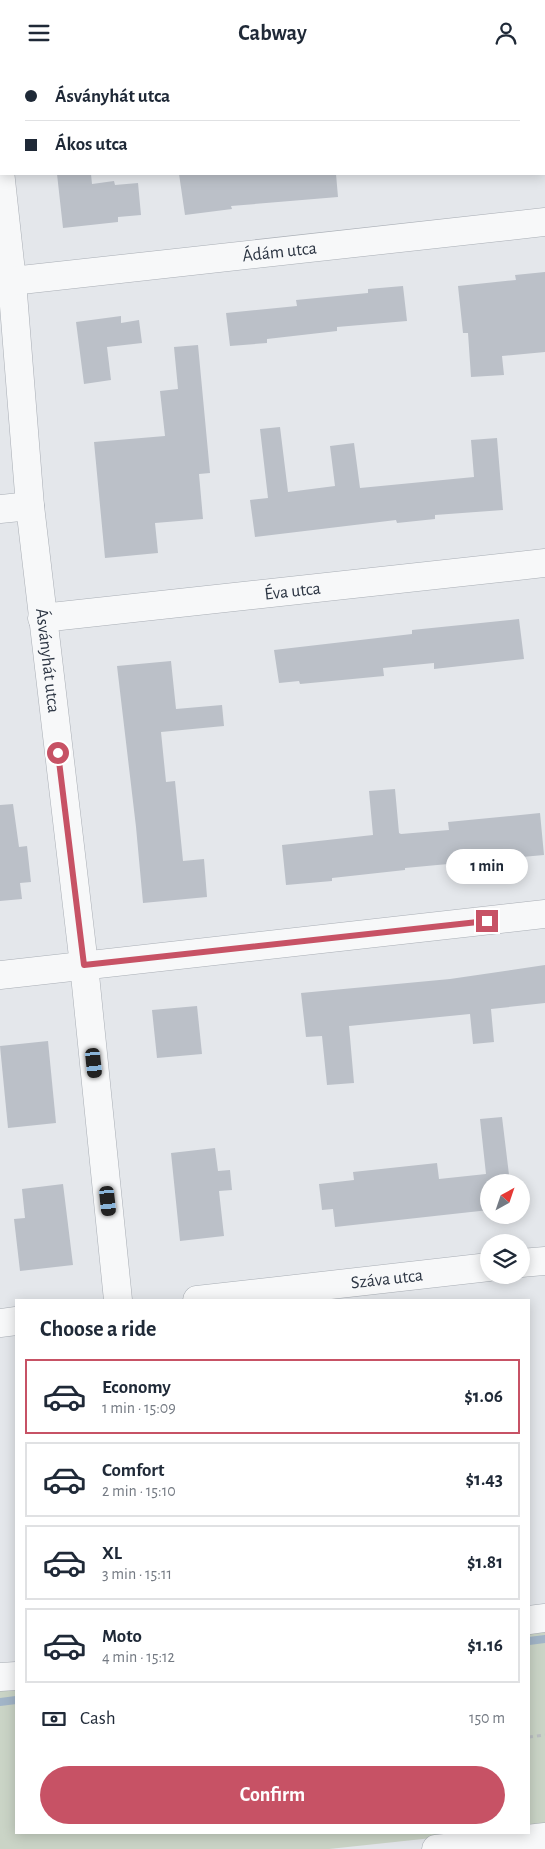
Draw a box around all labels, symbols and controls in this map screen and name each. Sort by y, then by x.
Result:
icon: menu [25,19,53,47]
icon: person [492,19,520,47]
text: Cabway [238,22,307,44]
text: Ásványhát utca [55,87,170,106]
text: Ákos utca [55,135,128,154]
street label: Ádám utca [241,239,318,265]
street label: Éva utca [263,580,322,604]
street label: Ásványhát utca [32,607,62,714]
route start [47,742,69,764]
callout: 1 min [446,849,528,883]
text: 1 min [470,858,504,874]
route end [476,910,498,932]
car [84,1047,103,1079]
north arrow [480,1174,530,1224]
map controls [480,1174,530,1284]
car [98,1185,117,1217]
button: layers [480,1234,530,1284]
street label: Száva utca [350,1267,424,1293]
text: Choose a ride [40,1318,156,1340]
icon: car [42,1374,87,1419]
text: Economy [102,1378,171,1397]
text: $1.06 [464,1387,503,1406]
text: 1 min · 15:09 [102,1400,176,1416]
icon: car [42,1457,87,1502]
text: Comfort [102,1461,164,1480]
text: $1.43 [466,1470,503,1489]
text: 2 min · 15:10 [102,1483,176,1499]
icon: car [42,1540,87,1585]
text: XL [102,1544,122,1563]
text: $1.81 [467,1553,503,1572]
text: 3 min · 15:11 [102,1566,172,1582]
icon: car [42,1623,87,1668]
text: Moto [102,1627,142,1646]
text: $1.16 [467,1636,503,1655]
text: 4 min · 15:12 [102,1649,175,1665]
icon: cash [40,1705,68,1733]
text: Cash [80,1709,116,1728]
text: 150 m [469,1710,505,1726]
button: Confirm [40,1766,505,1824]

